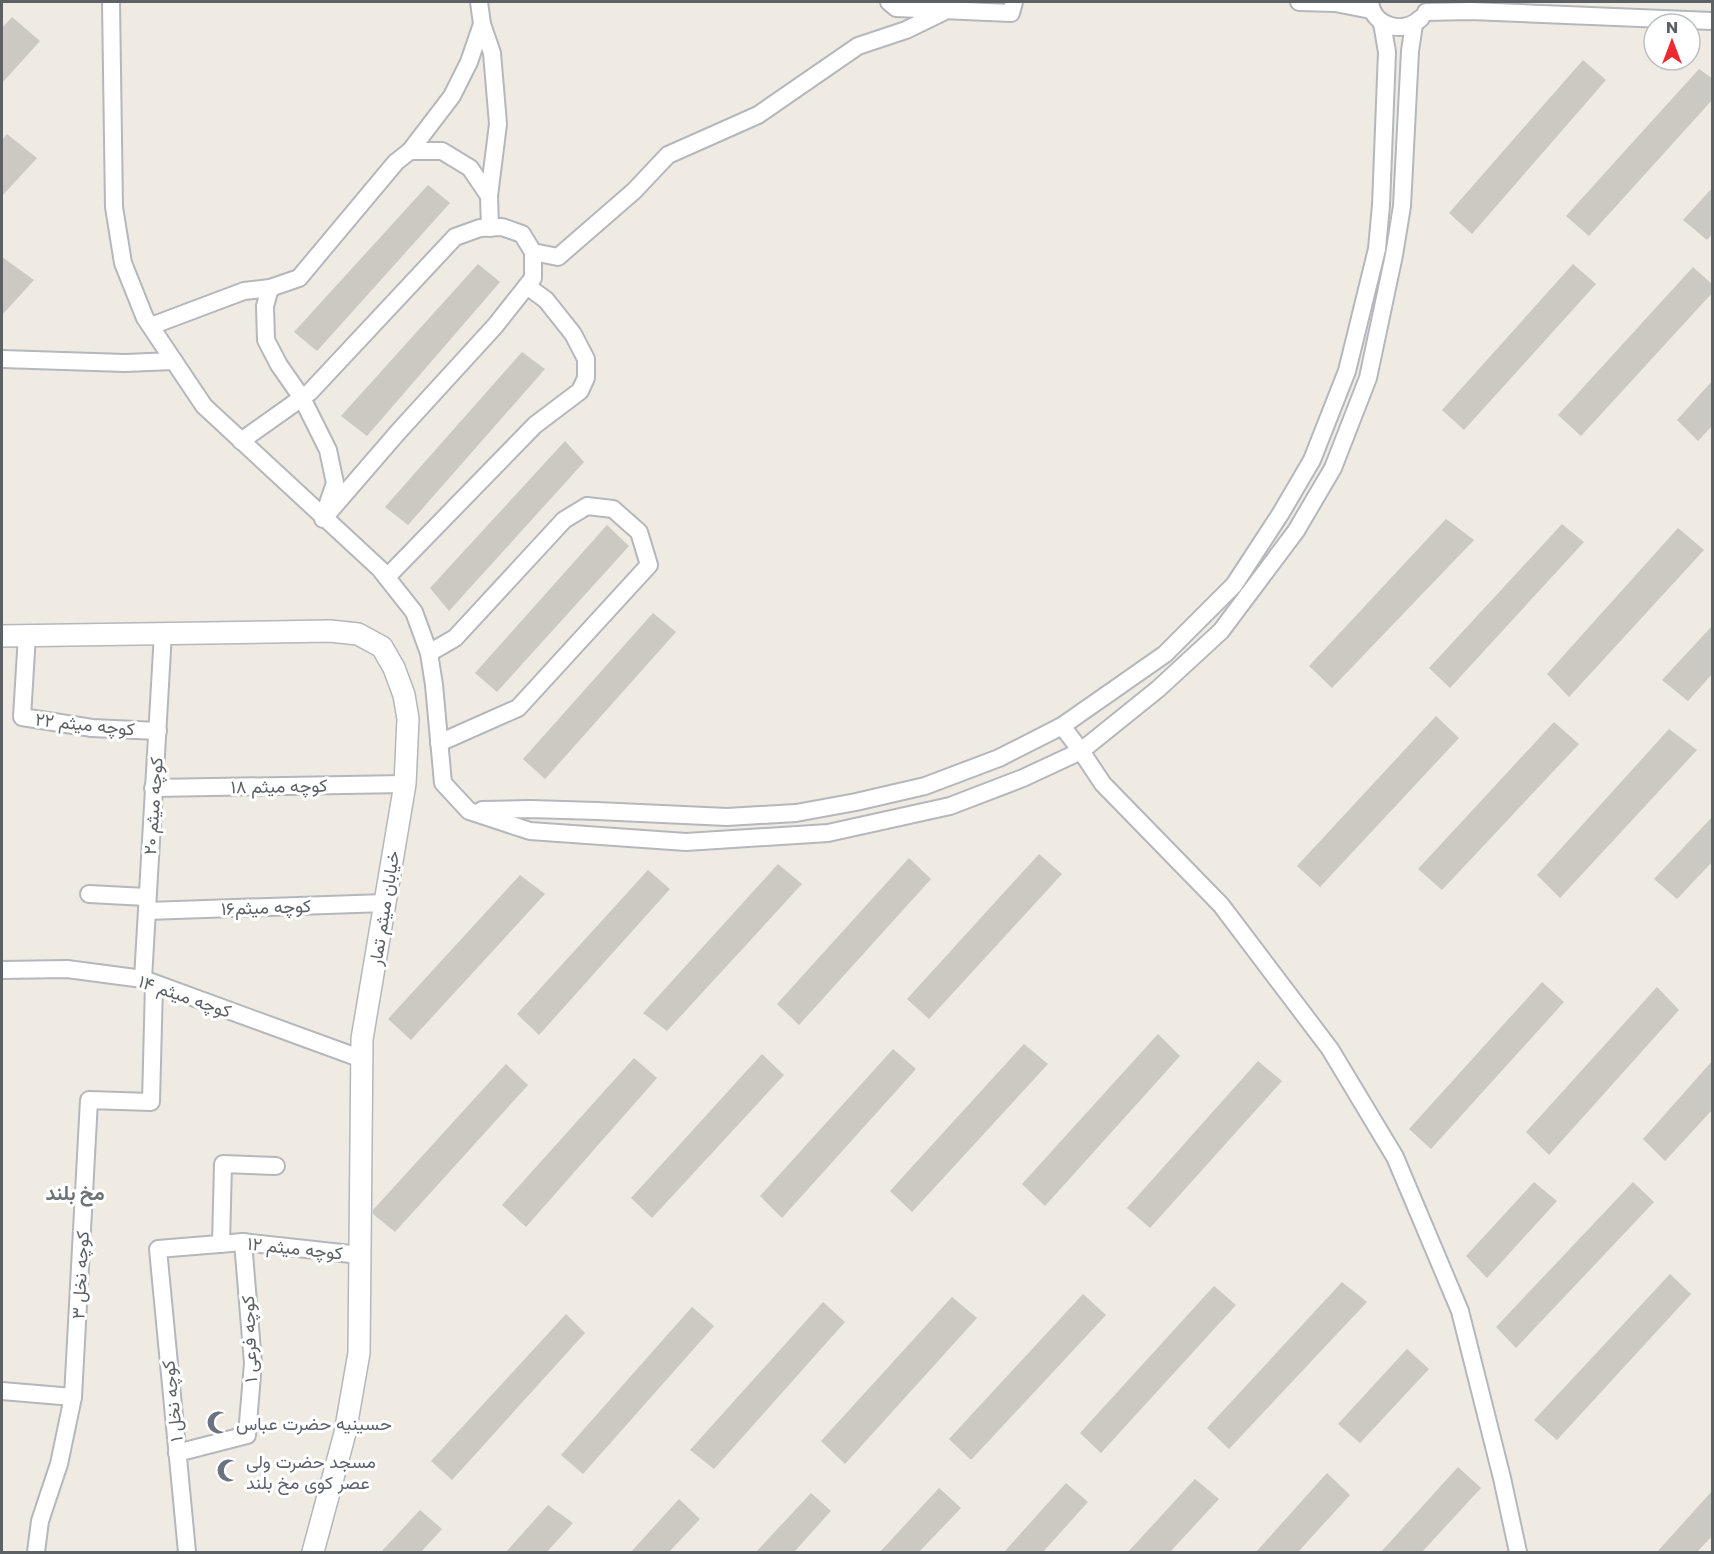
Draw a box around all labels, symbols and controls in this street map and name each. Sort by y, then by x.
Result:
north arrow [1642,12,1702,72]
text: N [1666,16,1678,39]
street label: کوچه میثم ۲۲ [34,706,136,742]
street label: کوچه میثم ۲۰ [137,756,169,856]
street label: کوچه میثم ۱۸ [230,773,328,799]
street label: خیابان میثم تمار [362,849,405,968]
street label: کوچه میثم۱۶ [221,893,311,921]
street label: کوچه میثم ۱۴ [135,968,235,1024]
district label: مخ بلند [45,1179,105,1207]
street label: کوچه نخل ۳ [65,1230,95,1320]
street label: کوچه میثم ۱۲ [246,1231,344,1265]
street label: کوچه فرعی ۱ [235,1295,263,1383]
street label: کوچه نخل ۱ [155,1359,189,1443]
mosque icon: حسینیه حضرت عباس [205,1410,231,1436]
place label: حسینیه حضرت عباس [236,1411,392,1436]
place label: مسجد حضرت ولی عصر کوی مخ بلند [246,1449,376,1495]
mosque icon: مسجد حضرت ولی عصر کوی مخ بلند [215,1458,241,1484]

